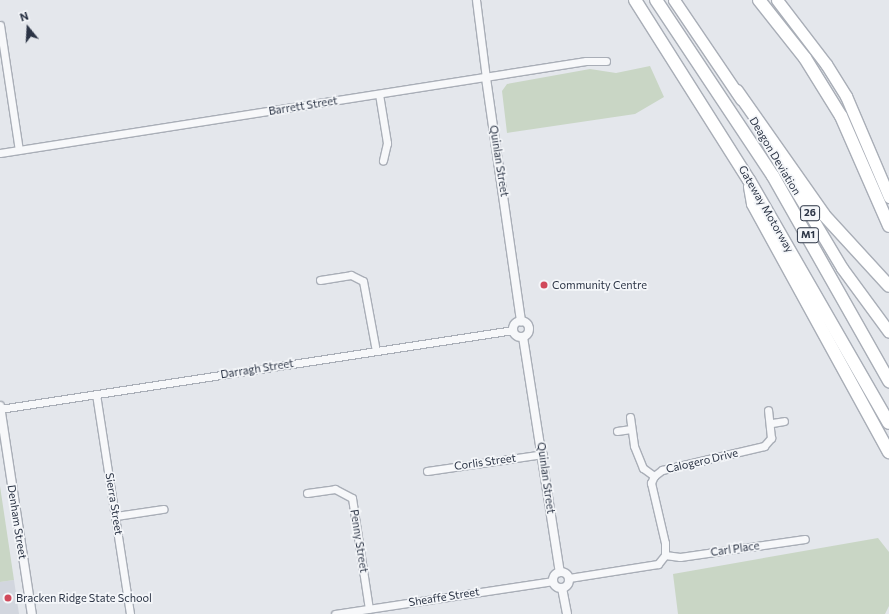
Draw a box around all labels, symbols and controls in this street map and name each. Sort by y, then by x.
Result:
north arrow [8,8,48,48]
text: N [18,9,30,24]
street label: Barrett Street [268,94,338,118]
street label: Deagon Deviation [747,115,803,197]
street label: Quinlan Street [487,124,511,198]
street label: Gateway Motorway [736,163,796,255]
road number: 26 [800,205,820,221]
road number: M1 [796,227,820,243]
place label: Community Centre [552,278,647,292]
marker: Community Centre [539,280,549,290]
street label: Darragh Street [220,357,294,381]
street label: Quinlan Street [534,441,558,515]
street label: Calogero Drive [665,446,739,476]
street label: Corlis Street [453,451,517,473]
street label: Sierra Street [103,472,125,536]
street label: Denham Street [5,484,29,560]
street label: Penny Street [347,508,371,574]
street label: Carl Place [710,539,760,559]
street label: Sheaffe Street [408,585,480,609]
place label: Bracken Ridge State School [16,591,152,605]
marker: Bracken Ridge State School [3,593,13,603]

